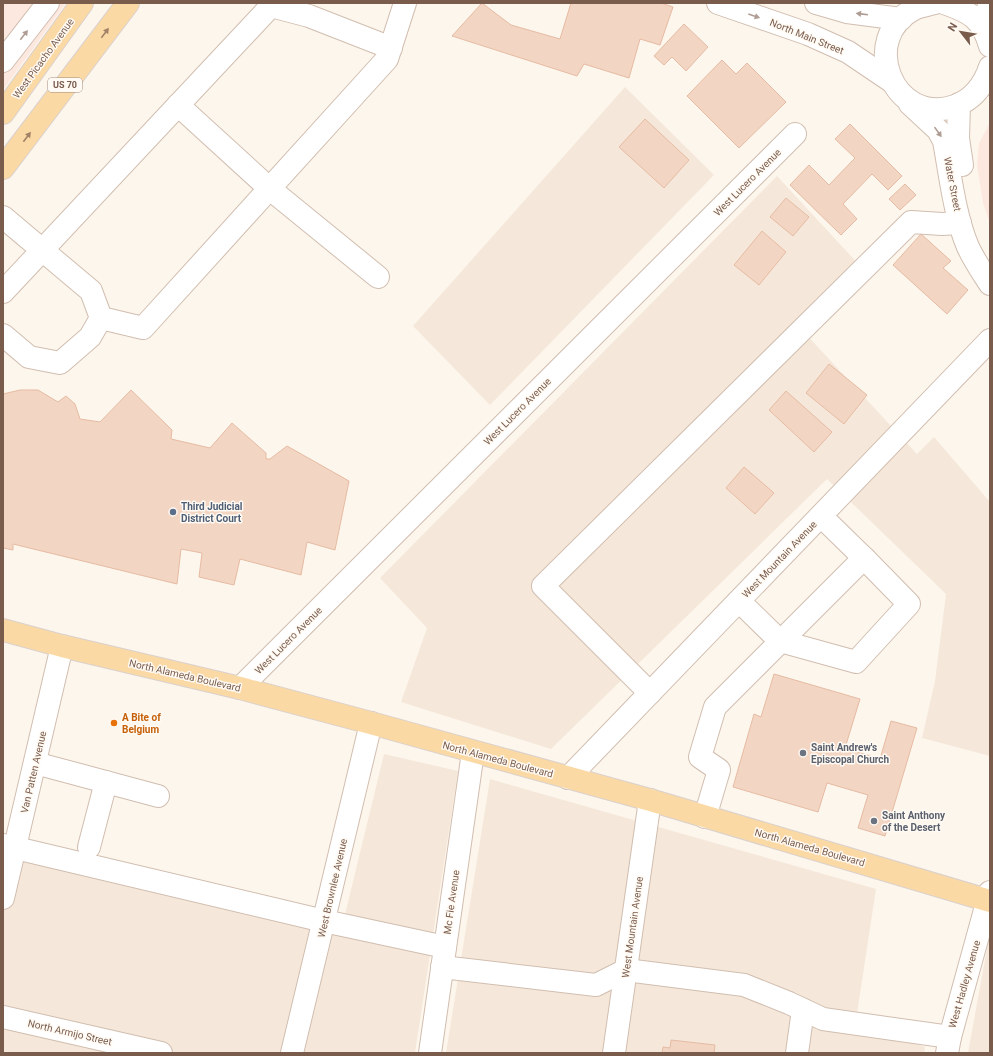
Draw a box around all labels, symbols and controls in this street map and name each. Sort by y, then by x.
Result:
one-way arrow [856,11,868,17]
north arrow [941,12,981,52]
one-way arrow [749,13,761,19]
street label: West Picacho Avenue [11,16,76,100]
street label: North Main Street [768,17,845,56]
text: N [945,20,961,34]
one-way arrow [101,28,109,38]
one-way arrow [19,29,28,40]
road number: US 70 [48,78,82,92]
one-way arrow [934,127,942,137]
one-way arrow [22,131,31,142]
street label: West Lucero Avenue [712,147,783,218]
street label: Water Street [942,156,963,212]
street label: West Lucero Avenue [482,376,553,447]
place label: Third Judicial District Court [181,501,243,524]
marker: Third Judicial District Court [168,507,178,517]
street label: West Mountain Avenue [740,519,819,600]
street label: West Lucero Avenue [253,605,324,676]
street label: North Alameda Boulevard [128,657,242,694]
place label: A Bite of Belgium [122,712,161,735]
marker: A Bite of Belgium [109,718,119,728]
street label: Van Patten Avenue [19,730,48,814]
street label: North Alameda Boulevard [441,739,554,780]
place label: Saint Andrew's Episcopal Church [811,742,890,765]
marker: Saint Andrew's Episcopal Church [798,748,808,758]
place label: Saint Anthony of the Desert [882,810,946,833]
marker: Saint Anthony of the Desert [869,816,879,826]
street label: North Alameda Boulevard [754,826,866,868]
street label: West Brownlee Avenue [316,837,349,939]
street label: Mc Fie Avenue [442,869,461,935]
street label: West Mountain Avenue [620,876,645,978]
street label: West Hadley Avenue [947,939,982,1029]
street label: North Armijo Street [27,1017,113,1047]

